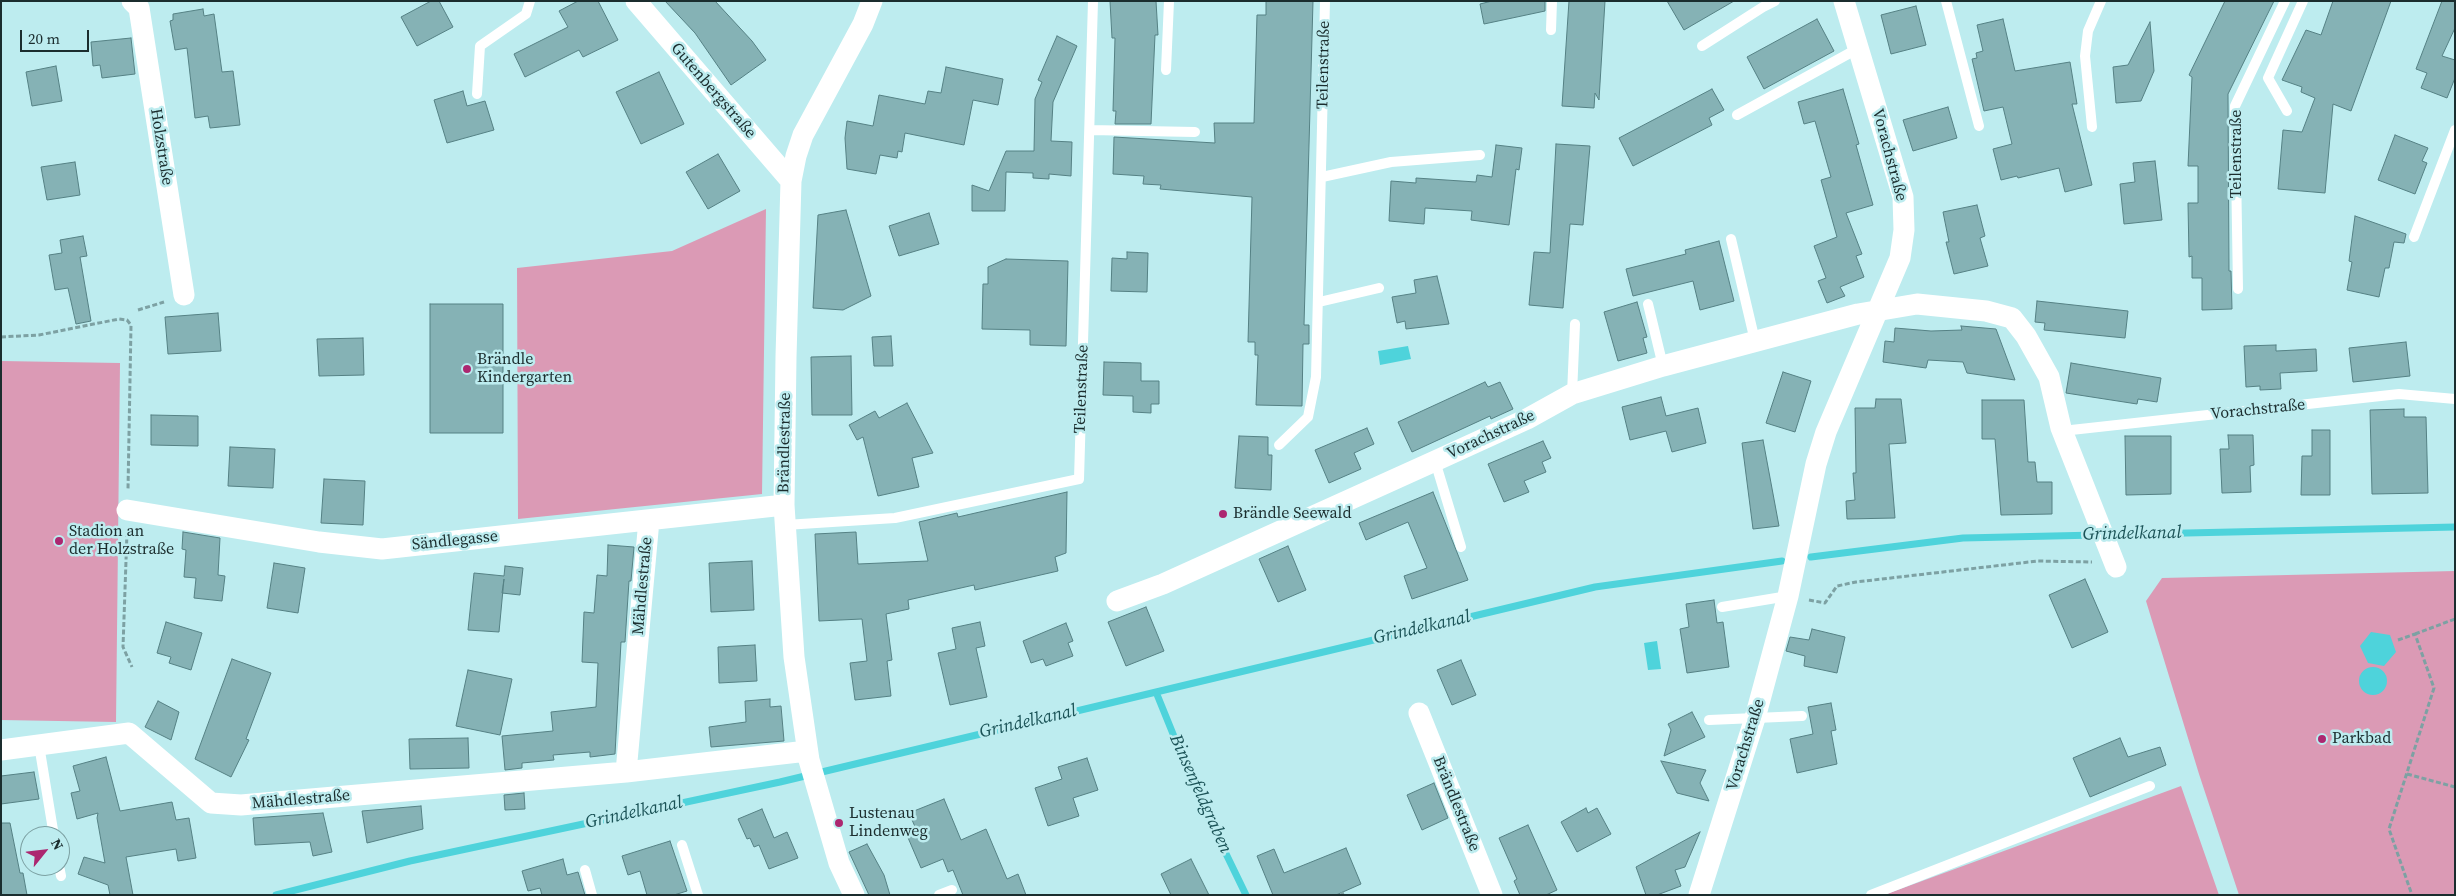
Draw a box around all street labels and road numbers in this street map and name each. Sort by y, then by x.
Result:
street label: Teilenstraße [1314,21,1334,109]
street label: Gutenbergstraße [666,39,760,143]
street label: Holzstraße [145,107,177,187]
street label: Vorachstraße [1867,107,1911,203]
street label: Teilenstraße [2227,110,2247,198]
street label: Teilenstraße [1071,344,1093,434]
street label: Brändlestraße [775,392,795,494]
street label: Vorachstraße [2210,395,2306,425]
street label: Vorachstraße [1444,406,1538,464]
street label: Sändlegasse [411,527,499,555]
street label: Mähdlestraße [629,536,657,636]
street label: Vorachstraße [1723,697,1769,793]
street label: Brändlestraße [1428,754,1484,854]
street label: Mähdlestraße [251,786,351,814]

